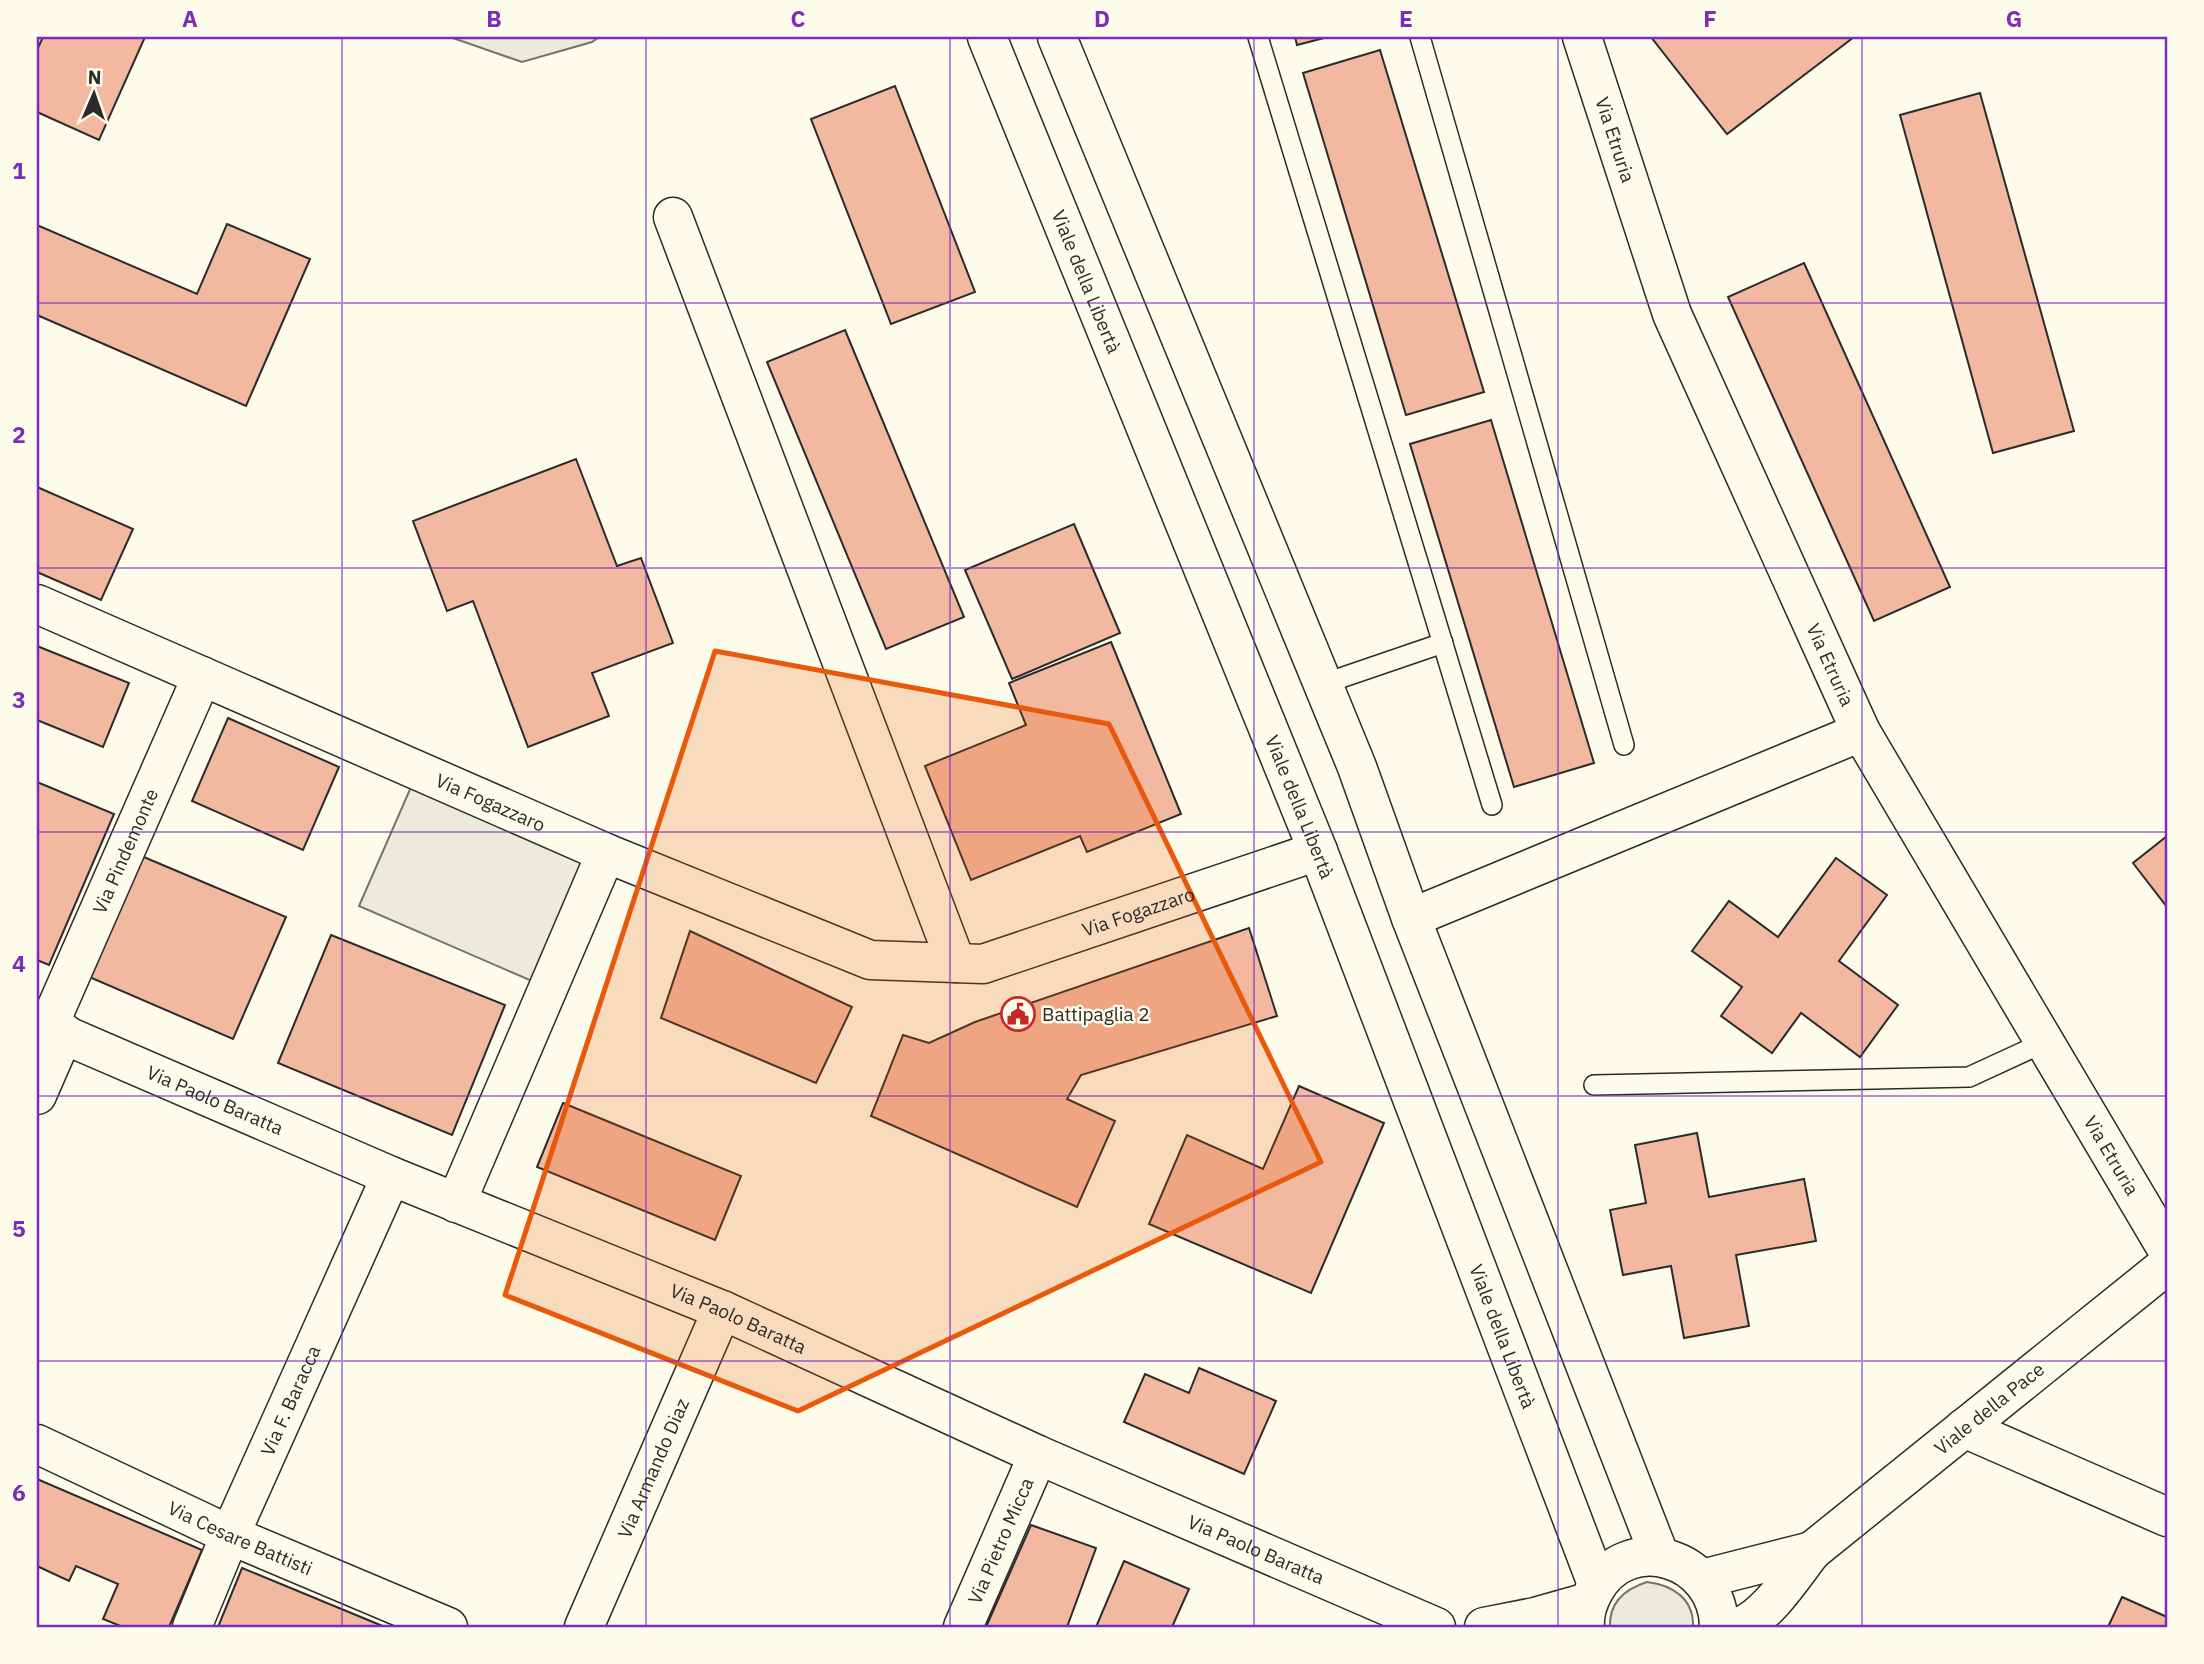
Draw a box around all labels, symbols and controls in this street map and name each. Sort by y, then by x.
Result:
text: A [182,3,198,33]
text: B [486,3,502,33]
text: C [791,3,806,33]
text: D [1094,3,1110,33]
text: E [1399,3,1413,33]
text: F [1703,3,1717,33]
text: G [2006,3,2022,33]
north arrow [60,60,130,130]
text: N [87,65,102,89]
street label: Via Etruria [1590,94,1640,185]
text: 1 [12,155,26,185]
street label: Viale della Libertà [1047,206,1126,357]
text: 2 [12,419,26,449]
street label: Via Etruria [1801,619,1860,710]
text: 3 [12,684,26,714]
street label: Viale della Libertà [1260,732,1339,882]
street label: Via Fogazzaro [432,768,549,837]
street label: Via Pindemonte [87,785,163,918]
street label: Via Fogazzaro [1079,881,1198,942]
text: 4 [12,948,26,978]
public building icon: Battipaglia 2 [999,995,1037,1033]
place label: Battipaglia 2 [1042,1002,1150,1026]
street label: Via Paolo Baratta [143,1060,287,1140]
street label: Via Etruria [2079,1111,2144,1200]
text: 5 [12,1213,26,1243]
street label: Viale della Libertà [1464,1261,1541,1412]
street label: Via Paolo Baratta [667,1278,810,1359]
street label: Via F. Baracca [255,1341,326,1459]
street label: Viale della Pace [1929,1357,2049,1460]
street label: Via Armando Diaz [612,1395,694,1542]
street label: Via Pietro Micca [962,1474,1039,1608]
text: 6 [12,1477,26,1507]
street label: Via Cesare Battisti [164,1496,316,1580]
street label: Via Paolo Baratta [1184,1509,1328,1589]

